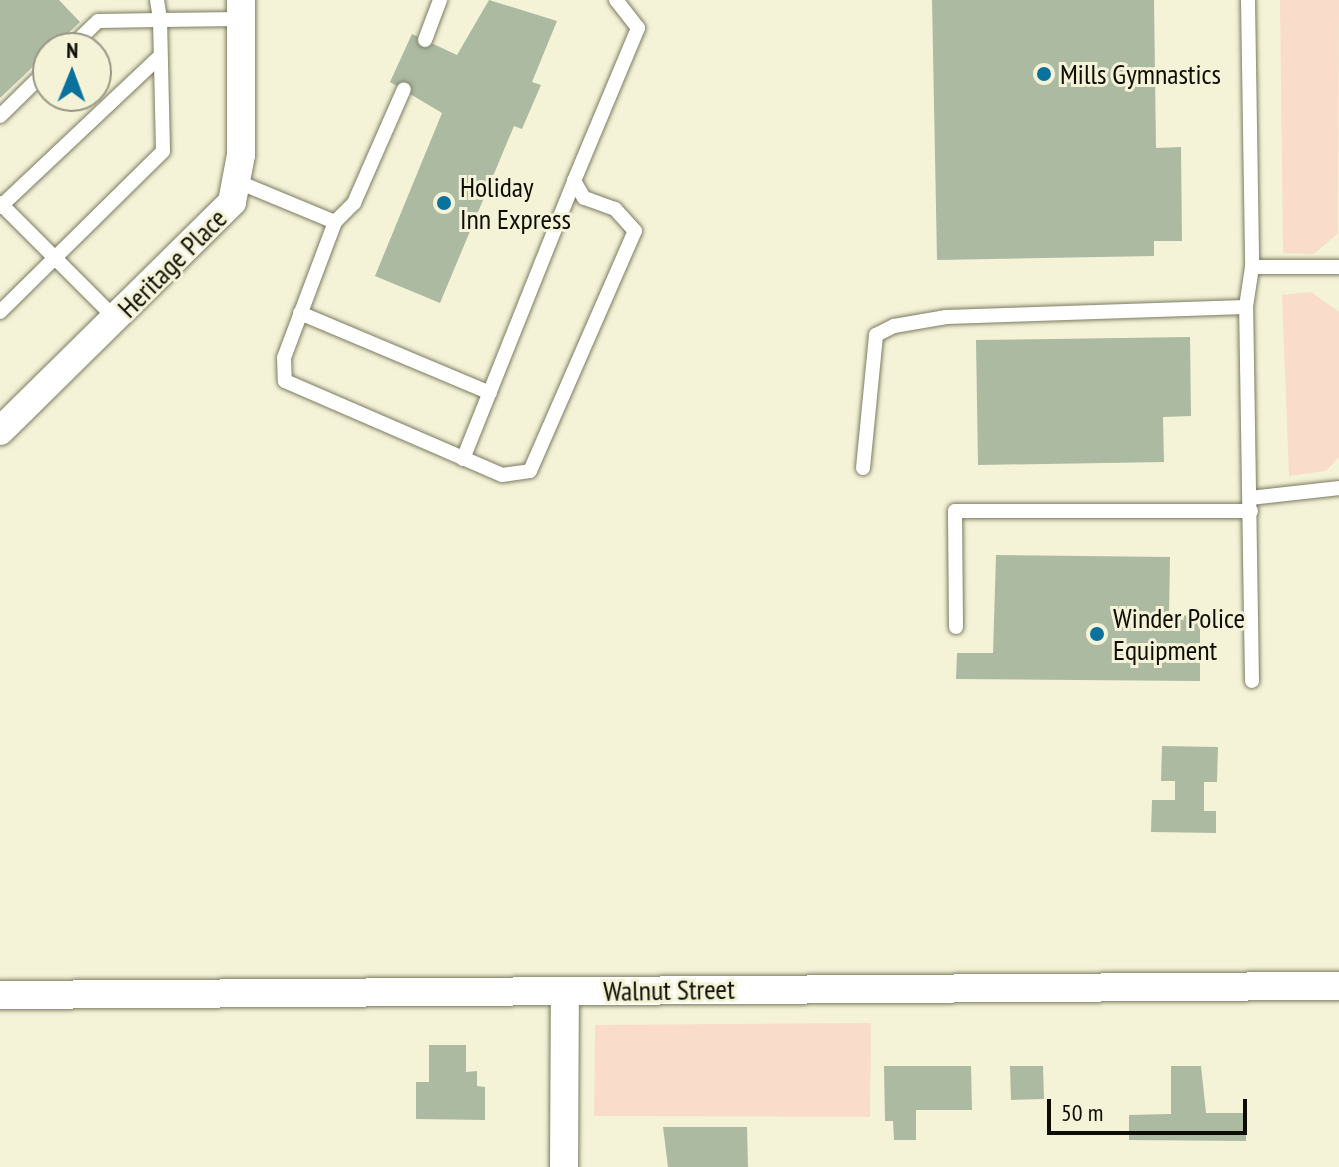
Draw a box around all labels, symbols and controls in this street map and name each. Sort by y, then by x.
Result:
north arrow [32,32,112,112]
text: N [66,36,79,64]
place label: Mills Gymnastics [1060,57,1221,91]
marker: Mills Gymnastics [1035,65,1053,83]
place label: Holiday Inn Express [460,170,571,236]
marker: Holiday Inn Express [435,194,453,212]
street label: Heritage Place [111,202,233,324]
place label: Winder Police Equipment [1113,601,1245,667]
marker: Winder Police Equipment [1088,625,1106,643]
street label: Walnut Street [603,972,735,1008]
scale bar [1051,1083,1251,1133]
text: 50 m [1061,1097,1103,1128]

